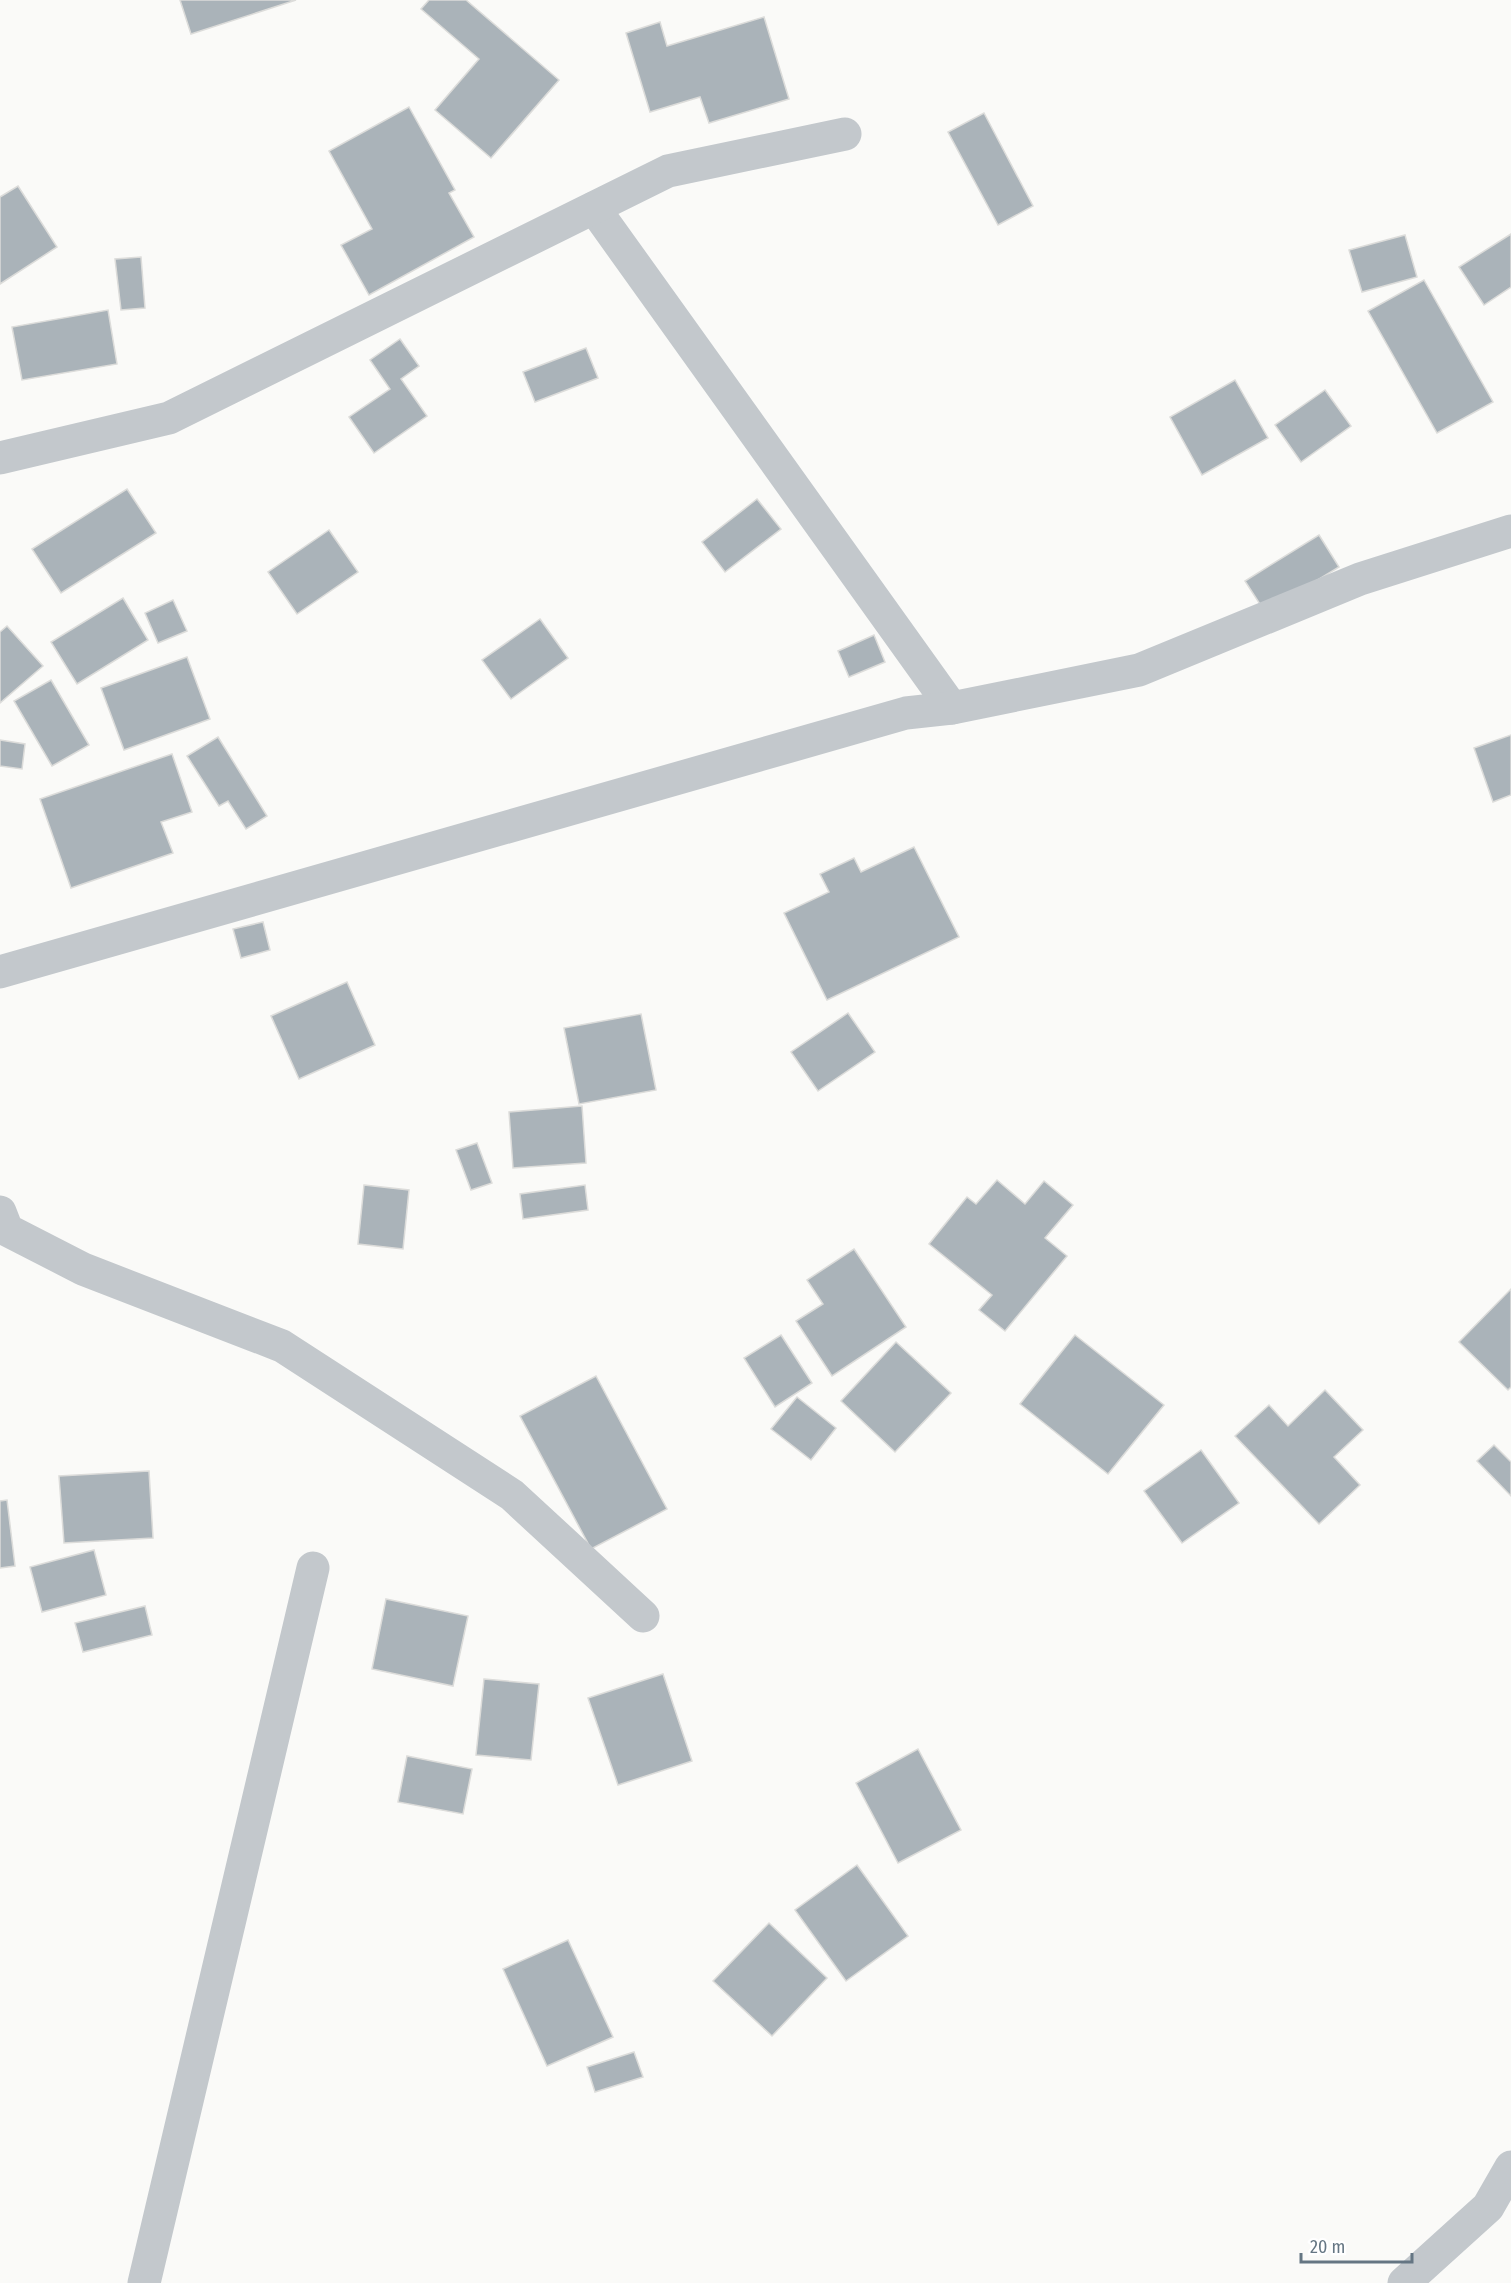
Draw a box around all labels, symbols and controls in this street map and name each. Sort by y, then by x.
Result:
scale bar [1301,2226,1412,2264]
text: 20 m [1310,2236,1345,2258]

